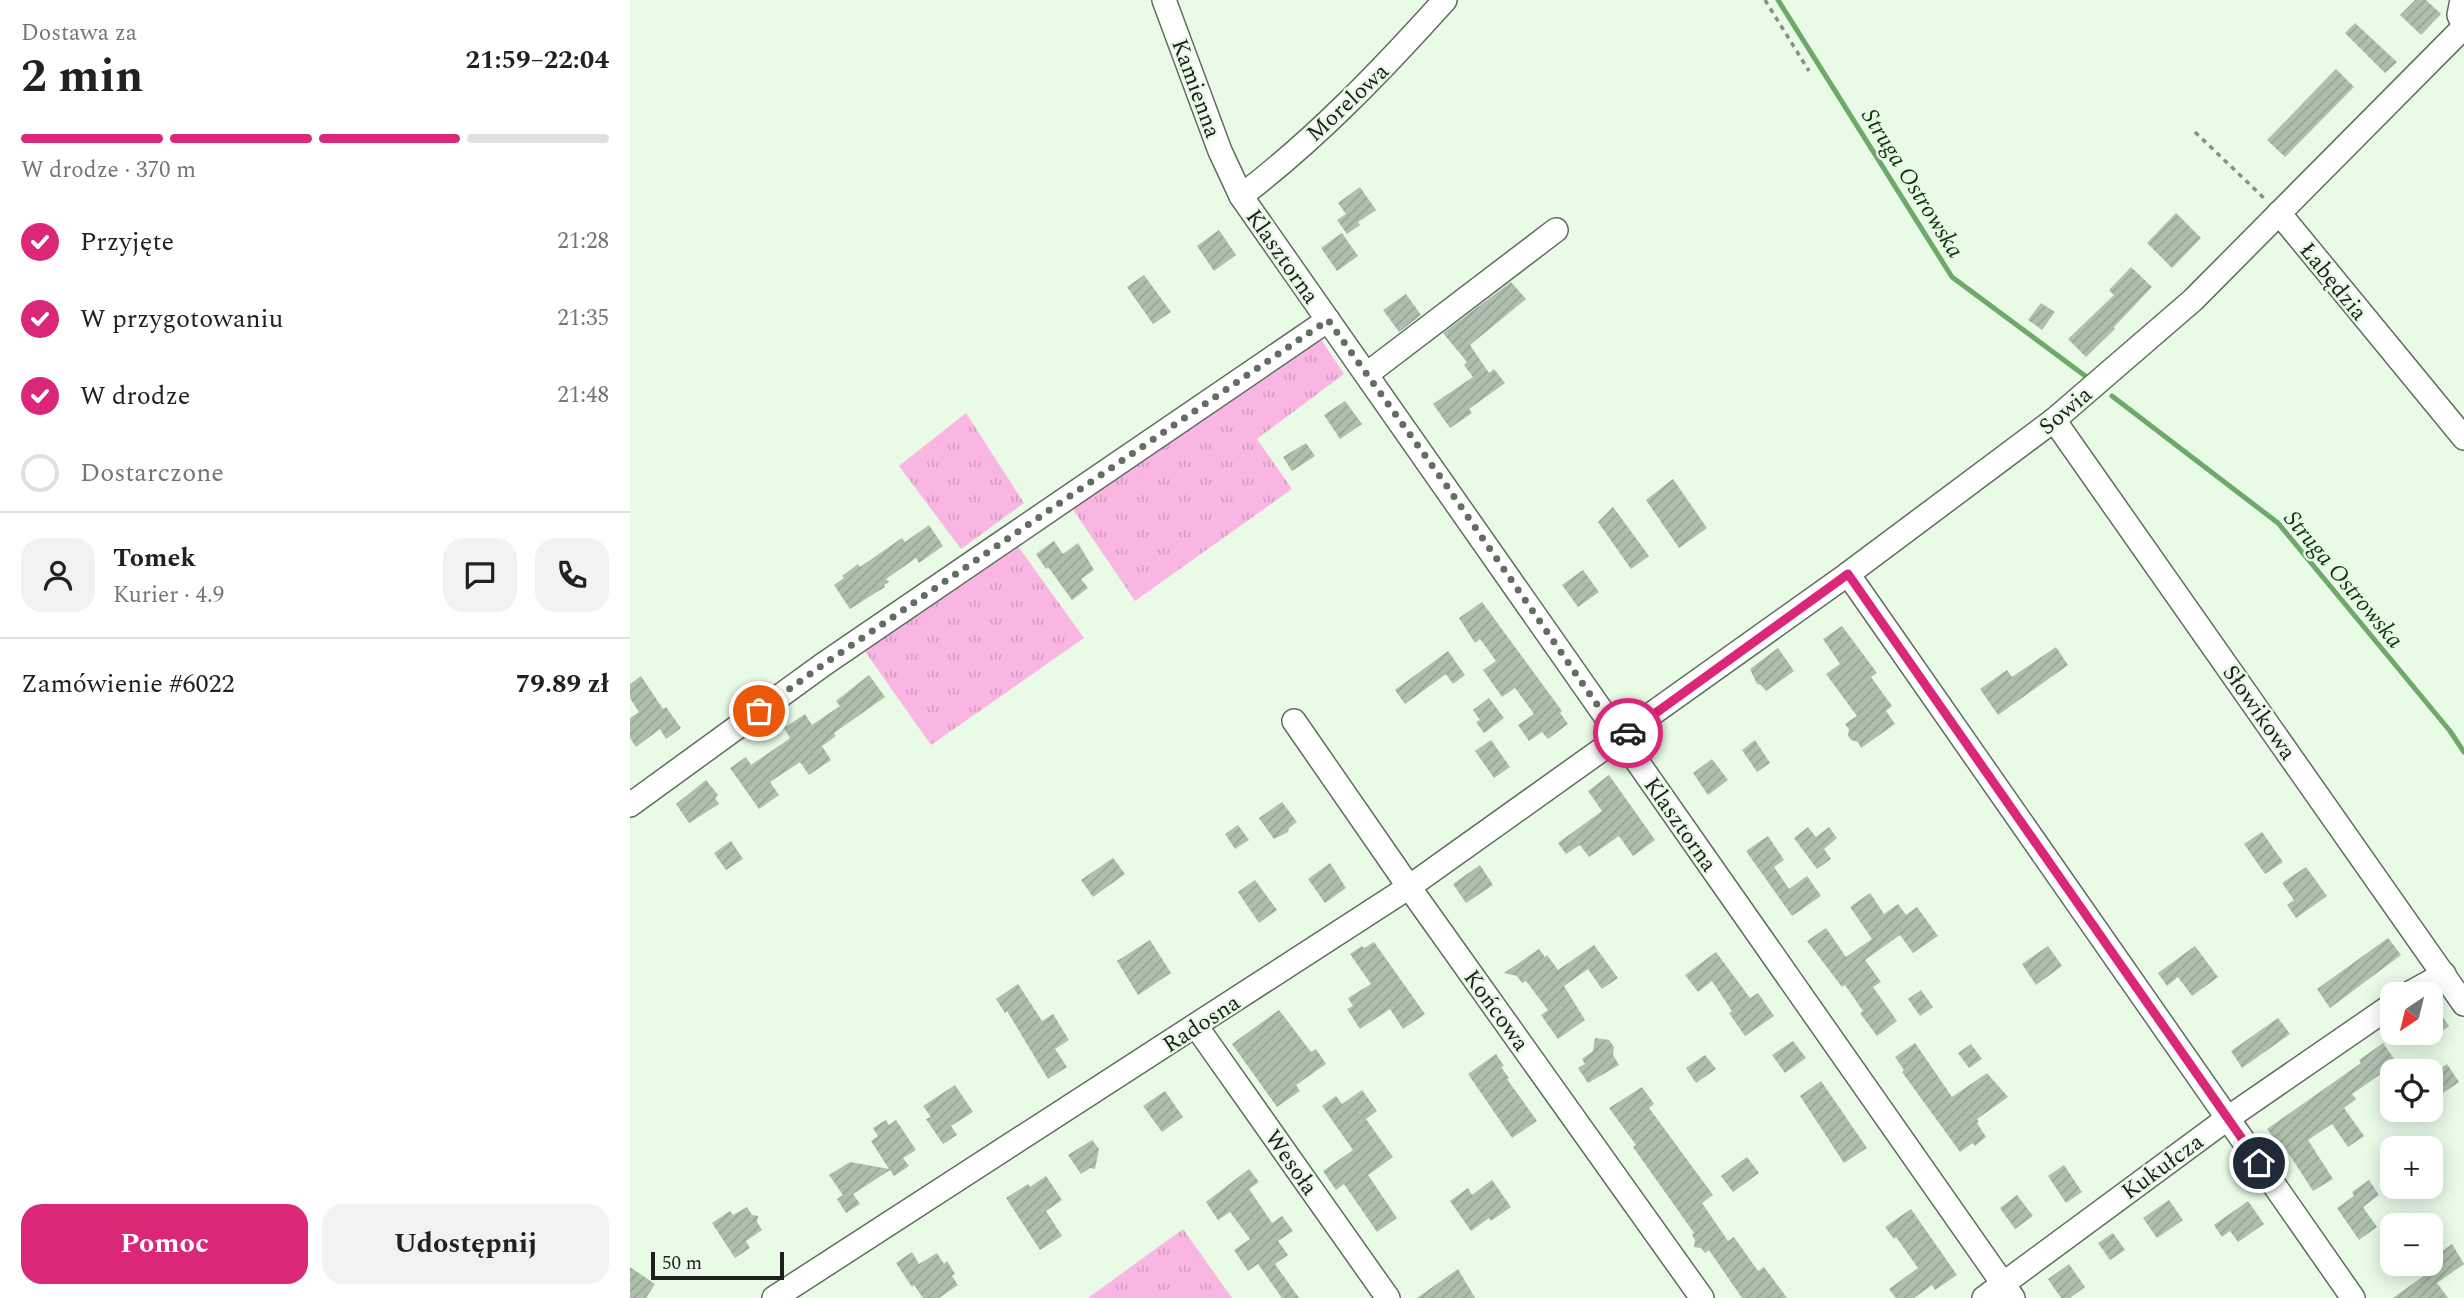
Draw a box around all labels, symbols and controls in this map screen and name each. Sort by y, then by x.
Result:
text: Dostawa za [21,16,137,51]
street label: Kamienna [1161,34,1230,143]
text: 21:59–22:04 [465,40,609,80]
text: 2 min [21,42,143,112]
street label: Morelowa [1299,55,1397,151]
water label: Struga Ostrowska [1852,102,1973,265]
text: W drodze · 370 m [21,153,196,188]
street label: Klasztorna [1236,202,1327,312]
text: Przyjęte [80,222,174,262]
icon: check [21,223,59,261]
text: 21:28 [557,224,609,259]
street label: Łabędzia [2290,235,2375,329]
text: W przygotowaniu [80,299,283,339]
icon: check [21,300,59,338]
text: 21:35 [557,301,609,336]
text: W drodze [80,376,190,416]
icon: check [21,377,59,415]
text: 21:48 [557,378,609,413]
street label: Sowia [2031,378,2101,444]
text: Dostarczone [80,453,224,493]
water label: Struga Ostrowska [2275,503,2412,657]
button: person [21,538,95,612]
text: Tomek [113,538,196,578]
button: chat [443,538,517,612]
button: phone [535,538,609,612]
text: Kurier · 4.9 [113,578,224,613]
street label: Słowikowa [2213,658,2304,768]
text: Zamówienie #6022 [21,664,234,704]
text: 79.89 zł [516,664,609,704]
pin [729,681,789,741]
icon: bag [740,692,778,730]
courier [1593,698,1663,768]
icon: car [1609,714,1647,752]
street label: Klasztorna [1634,770,1725,880]
street label: Końcowa [1454,963,1538,1059]
north arrow [2380,982,2443,1045]
map controls [2380,982,2443,1276]
street label: Radosna [1156,986,1248,1062]
button: locate [2380,1059,2443,1122]
street label: Wesoła [1255,1123,1326,1203]
street label: Kukułcza [2114,1125,2211,1209]
pin [2229,1133,2289,1193]
button: + [2380,1136,2443,1199]
icon: home [2240,1144,2278,1182]
button: Pomoc [21,1204,308,1284]
button: Udostępnij [322,1204,609,1284]
button: − [2380,1213,2443,1276]
scale bar [651,1249,784,1281]
text: 50 m [662,1249,702,1278]

